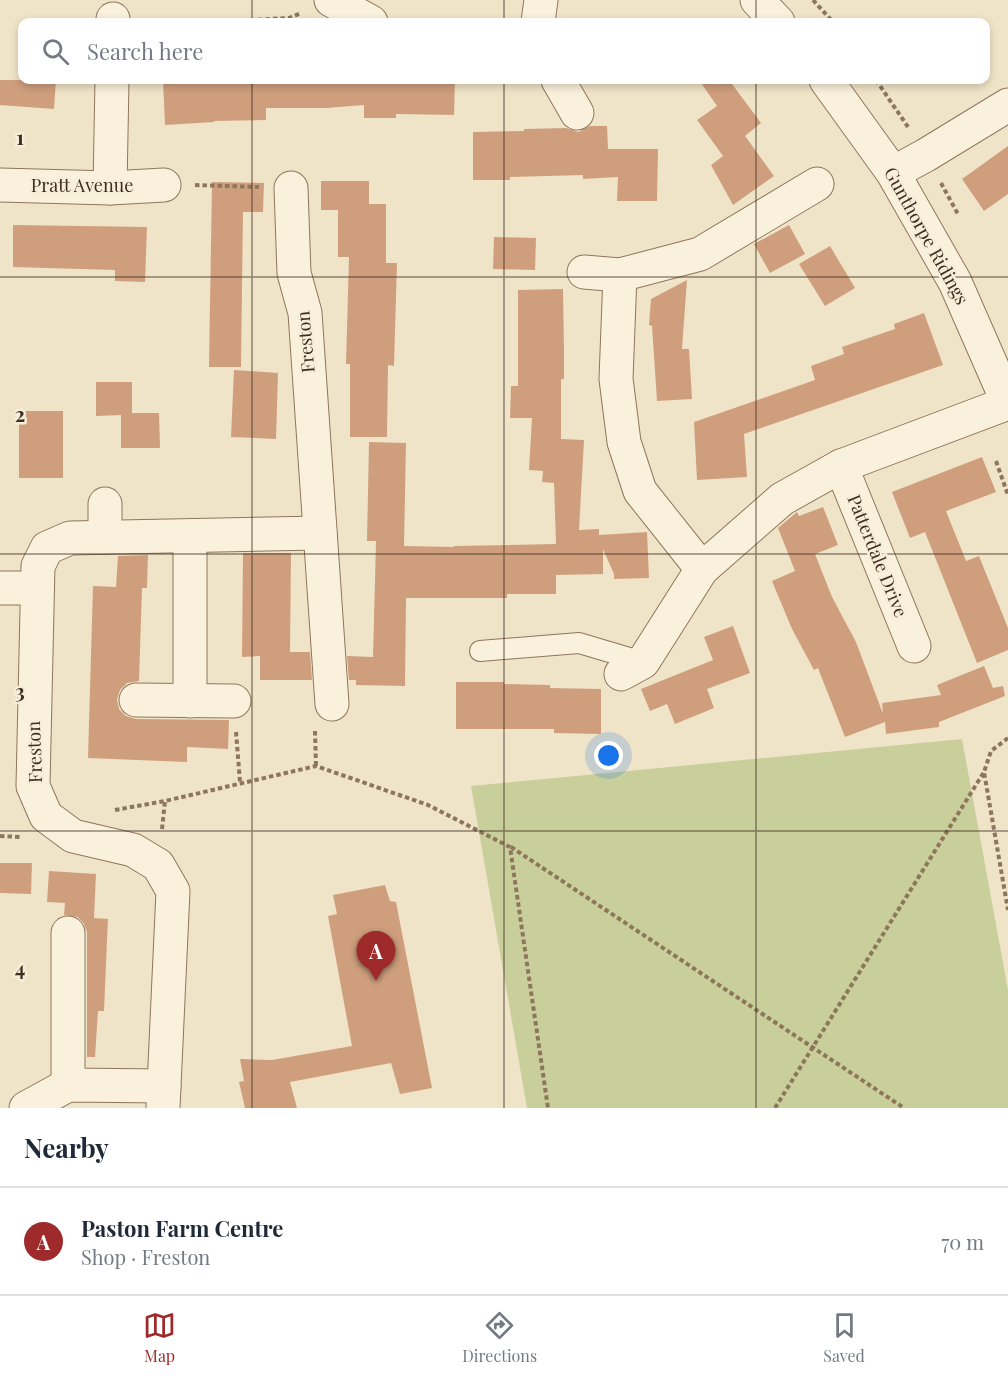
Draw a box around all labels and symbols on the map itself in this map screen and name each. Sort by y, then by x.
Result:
text: 1 [16,123,24,150]
street label: Gunthorpe Ridings [879,163,975,308]
street label: Pratt Avenue [31,173,133,197]
street label: Freston [290,310,320,374]
text: 2 [15,400,25,427]
street label: Patterdale Drive [842,491,913,620]
text: 3 [15,677,25,704]
street label: Freston [21,720,47,783]
your location [594,741,623,770]
pin: A [356,932,395,981]
text: 4 [15,954,25,981]

